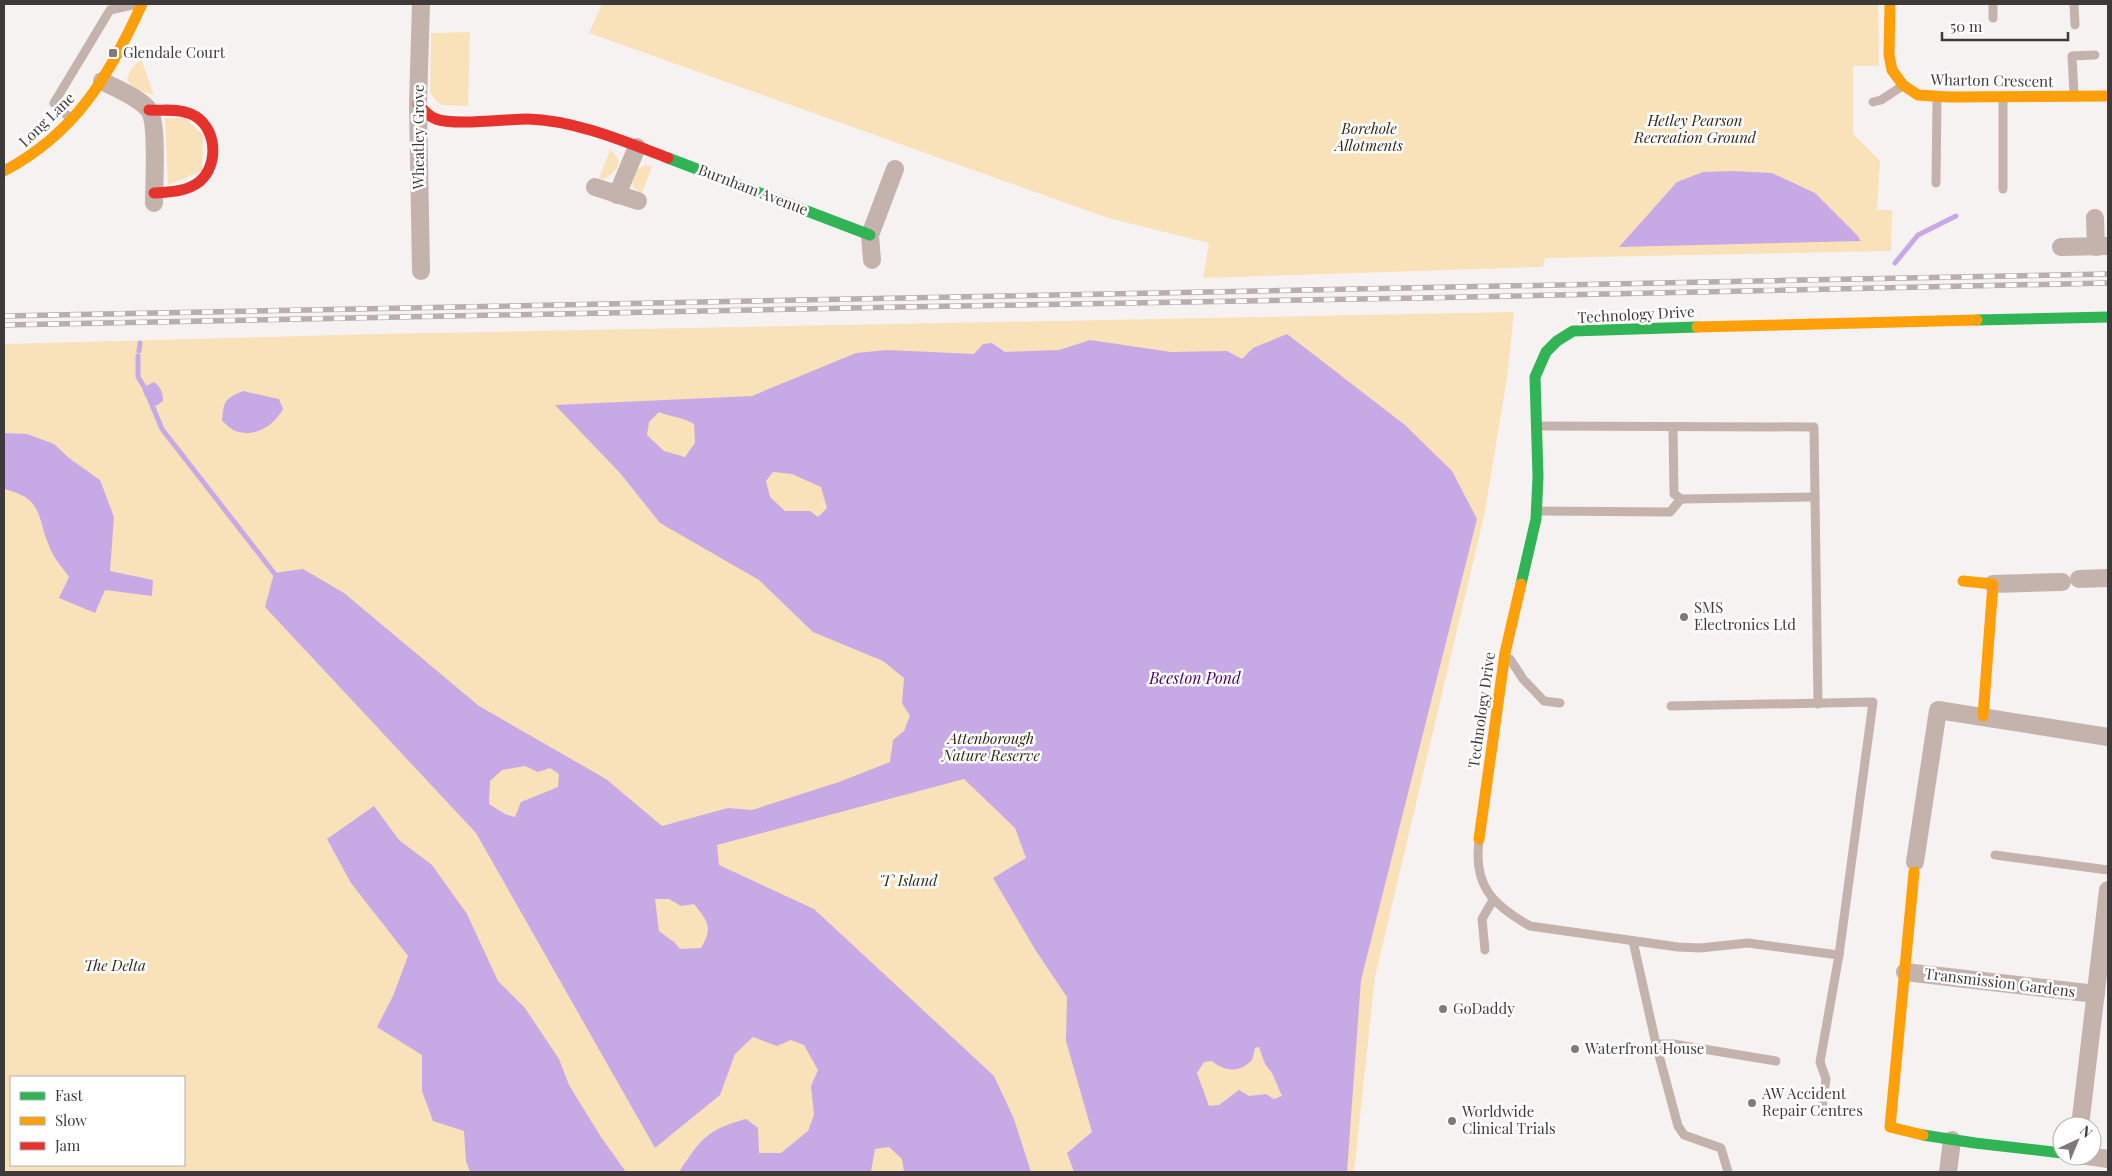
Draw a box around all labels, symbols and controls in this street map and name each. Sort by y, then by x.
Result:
scale bar [1942,10,2068,42]
text: 50 m [1950,16,1983,36]
place label: Glendale Court [123,42,226,62]
marker: Glendale Court [107,47,119,59]
street label: Wharton Crescent [1929,69,2054,91]
street label: Wheatley Grove [408,85,428,190]
street label: Long Lane [14,88,79,151]
park label: Hetley Pearson Recreation Ground [1633,110,1757,147]
park label: Borehole Allotments [1333,118,1403,155]
street label: Burnham Avenue [696,159,811,219]
street label: Technology Drive [1577,301,1695,327]
place label: SMS Electronics Ltd [1694,597,1796,634]
marker: SMS Electronics Ltd [1678,611,1690,623]
street label: Technology Drive [1463,650,1499,769]
water label: Beeston Pond [1148,667,1242,688]
park label: Attenborough Nature Reserve [940,728,1040,765]
park label: 'T' Island [879,870,938,890]
park label: The Delta [84,955,146,975]
street label: Transmission Gardens [1924,963,2077,1001]
place label: GoDaddy [1453,998,1515,1018]
marker: GoDaddy [1437,1003,1449,1015]
place label: Waterfront House [1584,1038,1704,1058]
marker: Waterfront House [1569,1043,1581,1055]
legend [10,1076,185,1166]
place label: AW Accident Repair Centres [1761,1083,1863,1120]
text: Fast [55,1085,84,1105]
marker: AW Accident Repair Centres [1746,1097,1758,1109]
place label: Worldwide Clinical Trials [1461,1101,1556,1138]
text: Slow [55,1110,87,1130]
marker: Worldwide Clinical Trials [1446,1115,1458,1127]
north arrow [2052,1116,2102,1166]
text: N [2076,1121,2097,1142]
text: Jam [54,1135,81,1155]

